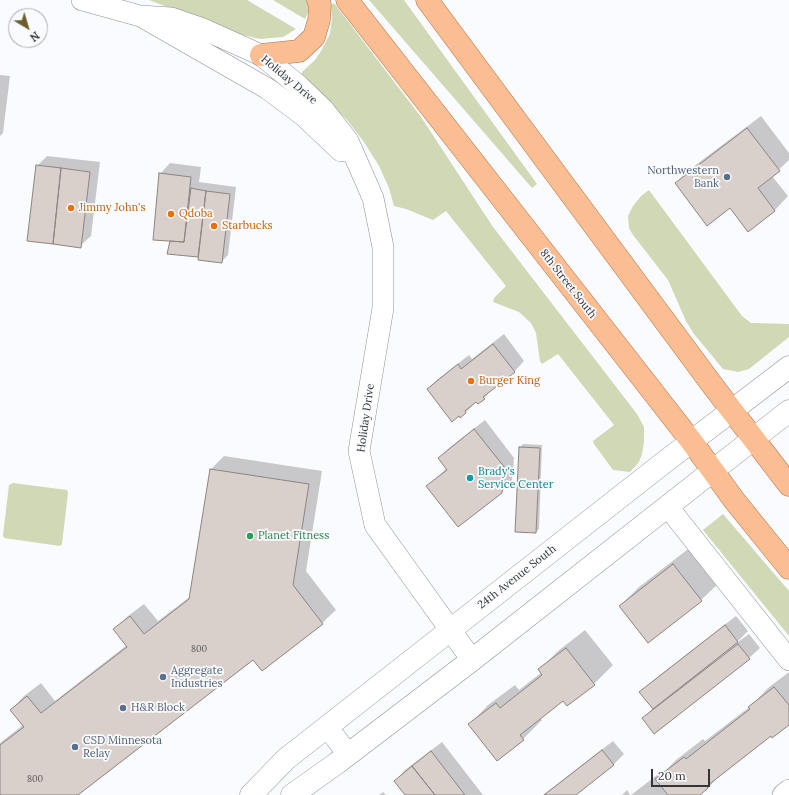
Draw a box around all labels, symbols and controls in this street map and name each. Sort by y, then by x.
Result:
north arrow [8,8,48,48]
text: N [27,29,42,45]
street label: Holiday Drive [258,53,320,107]
place label: Northwestern Bank [647,164,719,190]
marker: Northwestern Bank [722,172,732,182]
place label: Jimmy John's [79,201,145,215]
marker: Jimmy John's [66,203,76,213]
place label: Qdoba [179,207,213,221]
marker: Qdoba [166,209,176,219]
place label: Starbucks [222,219,273,233]
marker: Starbucks [209,221,219,231]
street label: 8th Street South [537,247,599,321]
place label: Burger King [479,374,540,388]
marker: Burger King [466,376,476,386]
street label: Holiday Drive [355,383,377,453]
place label: Brady's Service Center [478,465,554,491]
marker: Brady's Service Center [465,473,475,483]
place label: Planet Fitness [258,529,329,543]
marker: Planet Fitness [245,531,255,541]
street label: 24th Avenue South [475,542,559,612]
house number: 800 [191,644,207,654]
place label: Aggregate Industries [171,664,223,690]
marker: Aggregate Industries [158,672,168,682]
place label: H&R Block [131,701,185,715]
marker: H&R Block [118,703,128,713]
place label: CSD Minnesota Relay [83,734,162,760]
marker: CSD Minnesota Relay [70,742,80,752]
scale bar [653,761,712,787]
text: 20 m [658,768,686,783]
house number: 800 [27,774,43,784]

